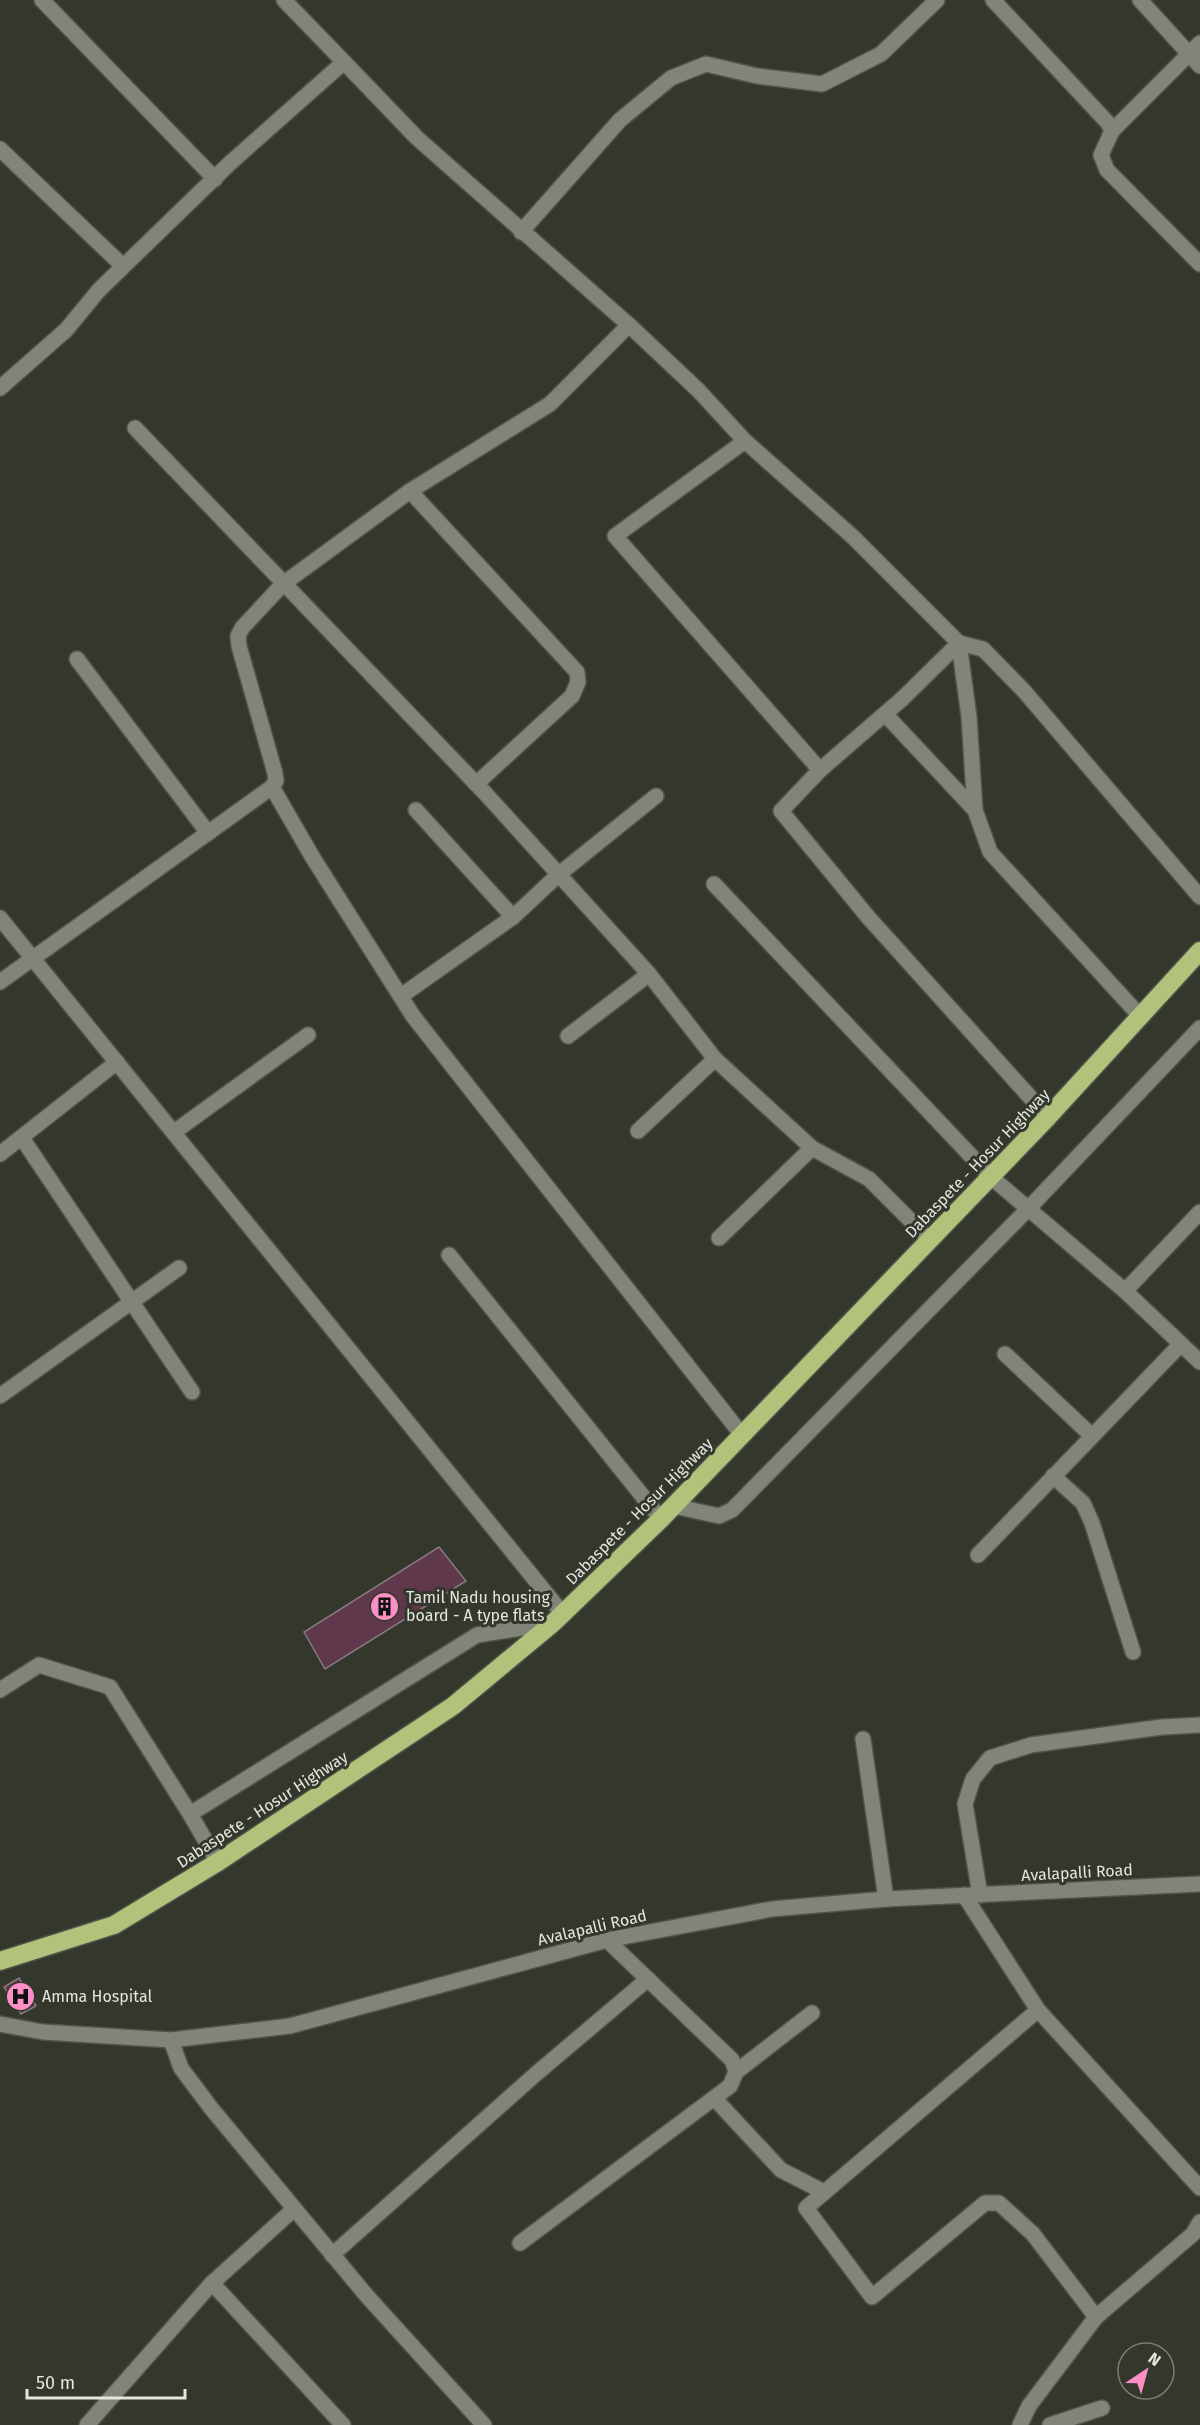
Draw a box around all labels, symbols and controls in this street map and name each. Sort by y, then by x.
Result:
street label: Dabaspete - Hosur Highway [901,1085,1054,1242]
street label: Dabaspete - Hosur Highway [562,1434,717,1589]
place label: Tamil Nadu housing board - A type flats [406,1588,550,1625]
building icon: Tamil Nadu housing board - A type flats [369,1590,401,1622]
street label: Dabaspete - Hosur Highway [173,1747,351,1872]
street label: Avalapalli Road [1021,1860,1133,1885]
street label: Avalapalli Road [536,1906,649,1949]
hospital icon: Amma Hospital [5,1980,37,2012]
place label: Amma Hospital [42,1987,152,2006]
north arrow [1116,2341,1176,2401]
text: N [1145,2348,1164,2370]
scale bar [27,2362,184,2400]
text: 50 m [36,2372,75,2394]

